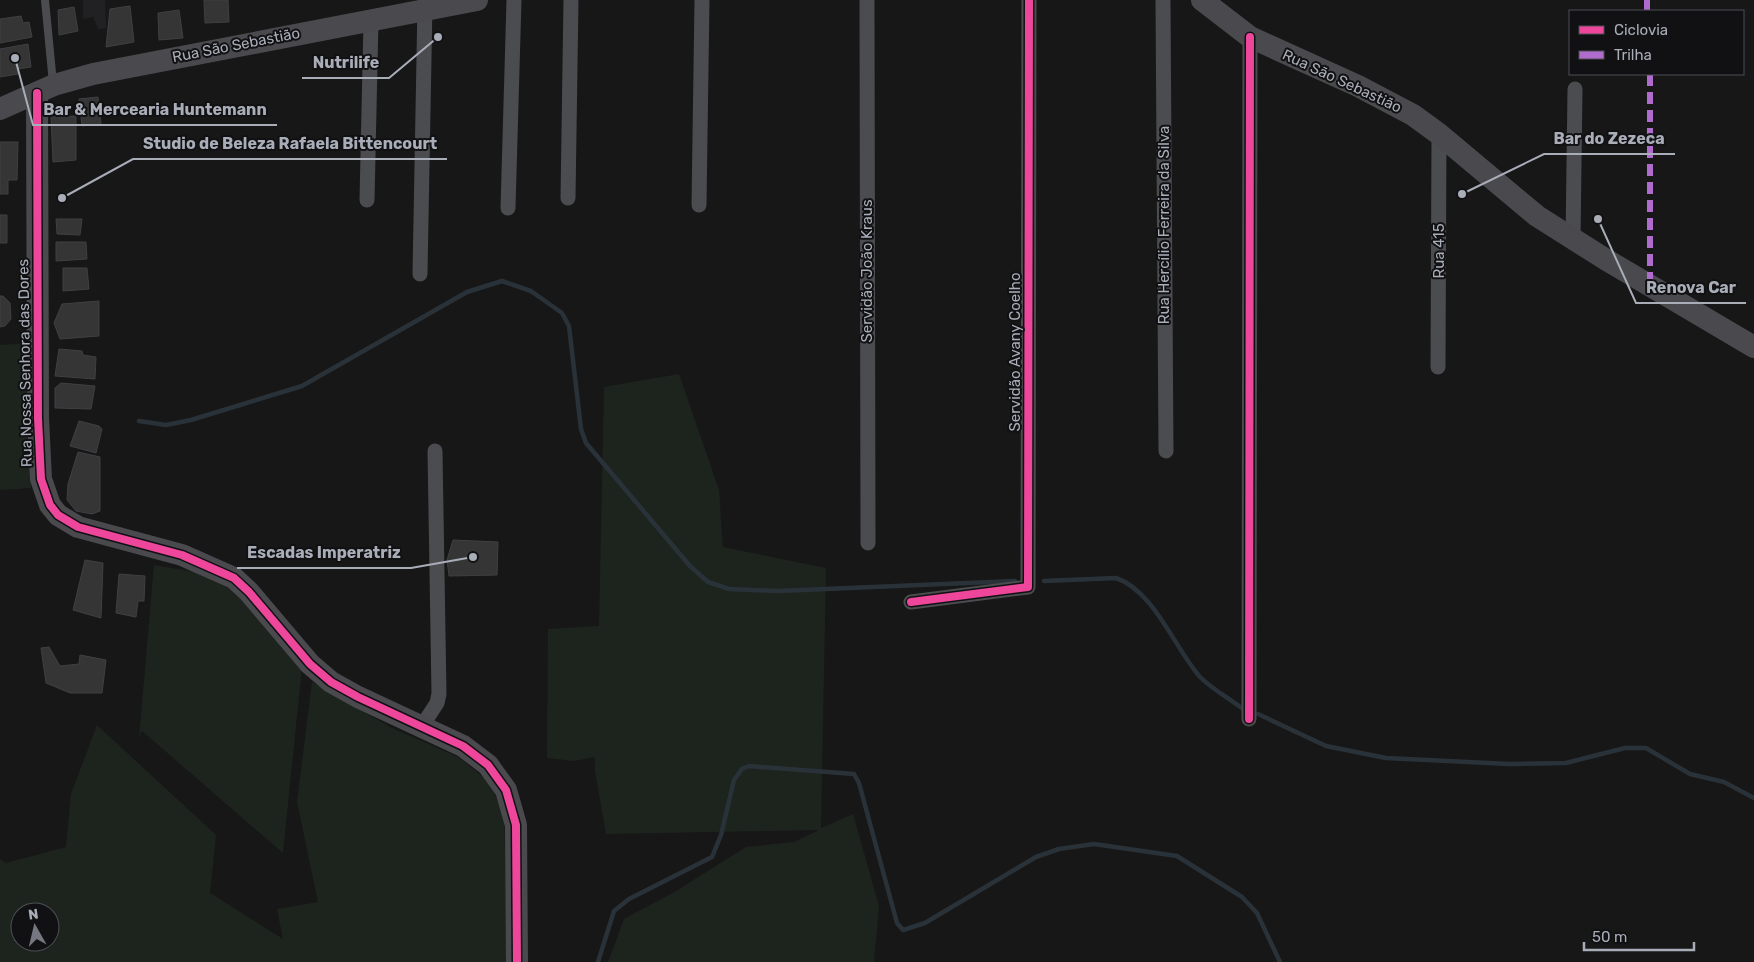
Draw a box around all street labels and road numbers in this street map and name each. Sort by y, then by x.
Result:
street label: Rua São Sebastião [171,24,301,66]
street label: Rua São Sebastião [1279,45,1405,117]
street label: Rua Hercílio Ferreira da Silva [1155,126,1173,324]
street label: Servidão João Kraus [858,199,876,343]
street label: Rua 415 [1430,223,1448,279]
street label: Rua Nossa Senhora das Dores [14,258,36,467]
street label: Servidão Avany Coelho [1006,272,1024,432]

